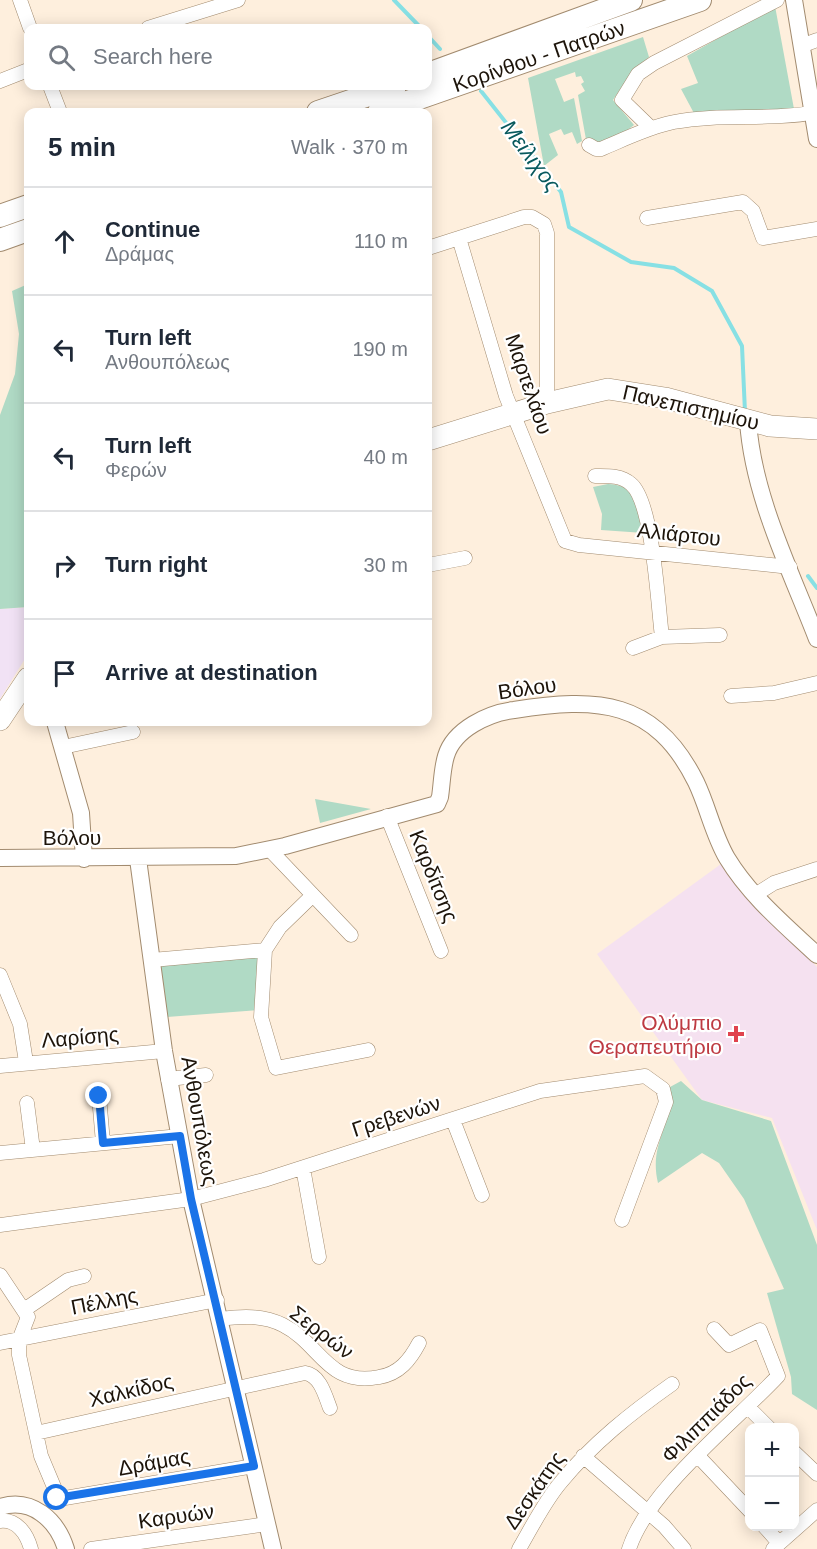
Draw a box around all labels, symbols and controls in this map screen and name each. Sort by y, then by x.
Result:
street label: Κορίνθου - Πατρών [450,16,628,96]
search box [24,24,432,90]
icon: search [45,41,78,74]
text: Search here [93,44,213,69]
water label: Μείλιχος [496,115,566,197]
text: 5 min [48,132,116,162]
text: Walk · 370 m [291,136,408,158]
text: Continue [105,217,200,242]
icon: ahead [48,225,81,258]
text: 110 m [354,230,408,252]
text: Δράμας [105,243,174,265]
text: Turn left [105,325,191,350]
street label: Μαρτελάου [501,331,557,437]
icon: left [48,333,81,366]
text: 190 m [352,338,408,360]
text: Ανθουπόλεως [105,351,230,373]
street label: Πανεπιστημίου [621,380,761,434]
text: Turn left [105,433,191,458]
icon: left [48,441,81,474]
text: 40 m [364,446,408,468]
text: Φερών [105,459,167,481]
street label: Αλιάρτου [636,518,722,550]
icon: right [48,549,81,582]
text: Turn right [105,552,207,577]
text: 30 m [364,554,408,576]
icon: arrive [48,657,81,690]
text: Arrive at destination [105,660,318,685]
street label: Βόλου [496,673,558,703]
street label: Βόλου [43,826,101,849]
street label: Καρδίτσης [405,827,463,925]
place label: Ολύμπιο Θεραπευτήριο [589,1011,722,1058]
street label: Λαρίσης [40,1022,120,1052]
marker: Ολύμπιο Θεραπευτήριο [727,1025,745,1043]
street label: Ανθουπόλεως [177,1054,223,1188]
route end [85,1082,111,1108]
street label: Γρεβενών [349,1091,443,1141]
street label: Πέλλης [69,1283,139,1319]
street label: Σερρών [286,1301,358,1363]
street label: Χαλκίδος [87,1369,175,1411]
street label: Φιλιππιάδος [657,1369,755,1467]
map controls [745,1423,799,1531]
button: + [745,1423,799,1477]
street label: Δράμας [116,1444,192,1480]
street label: Δεσκάτης [499,1447,569,1533]
button: − [745,1477,799,1531]
route start [43,1484,69,1510]
street label: Καρυών [137,1499,215,1533]

